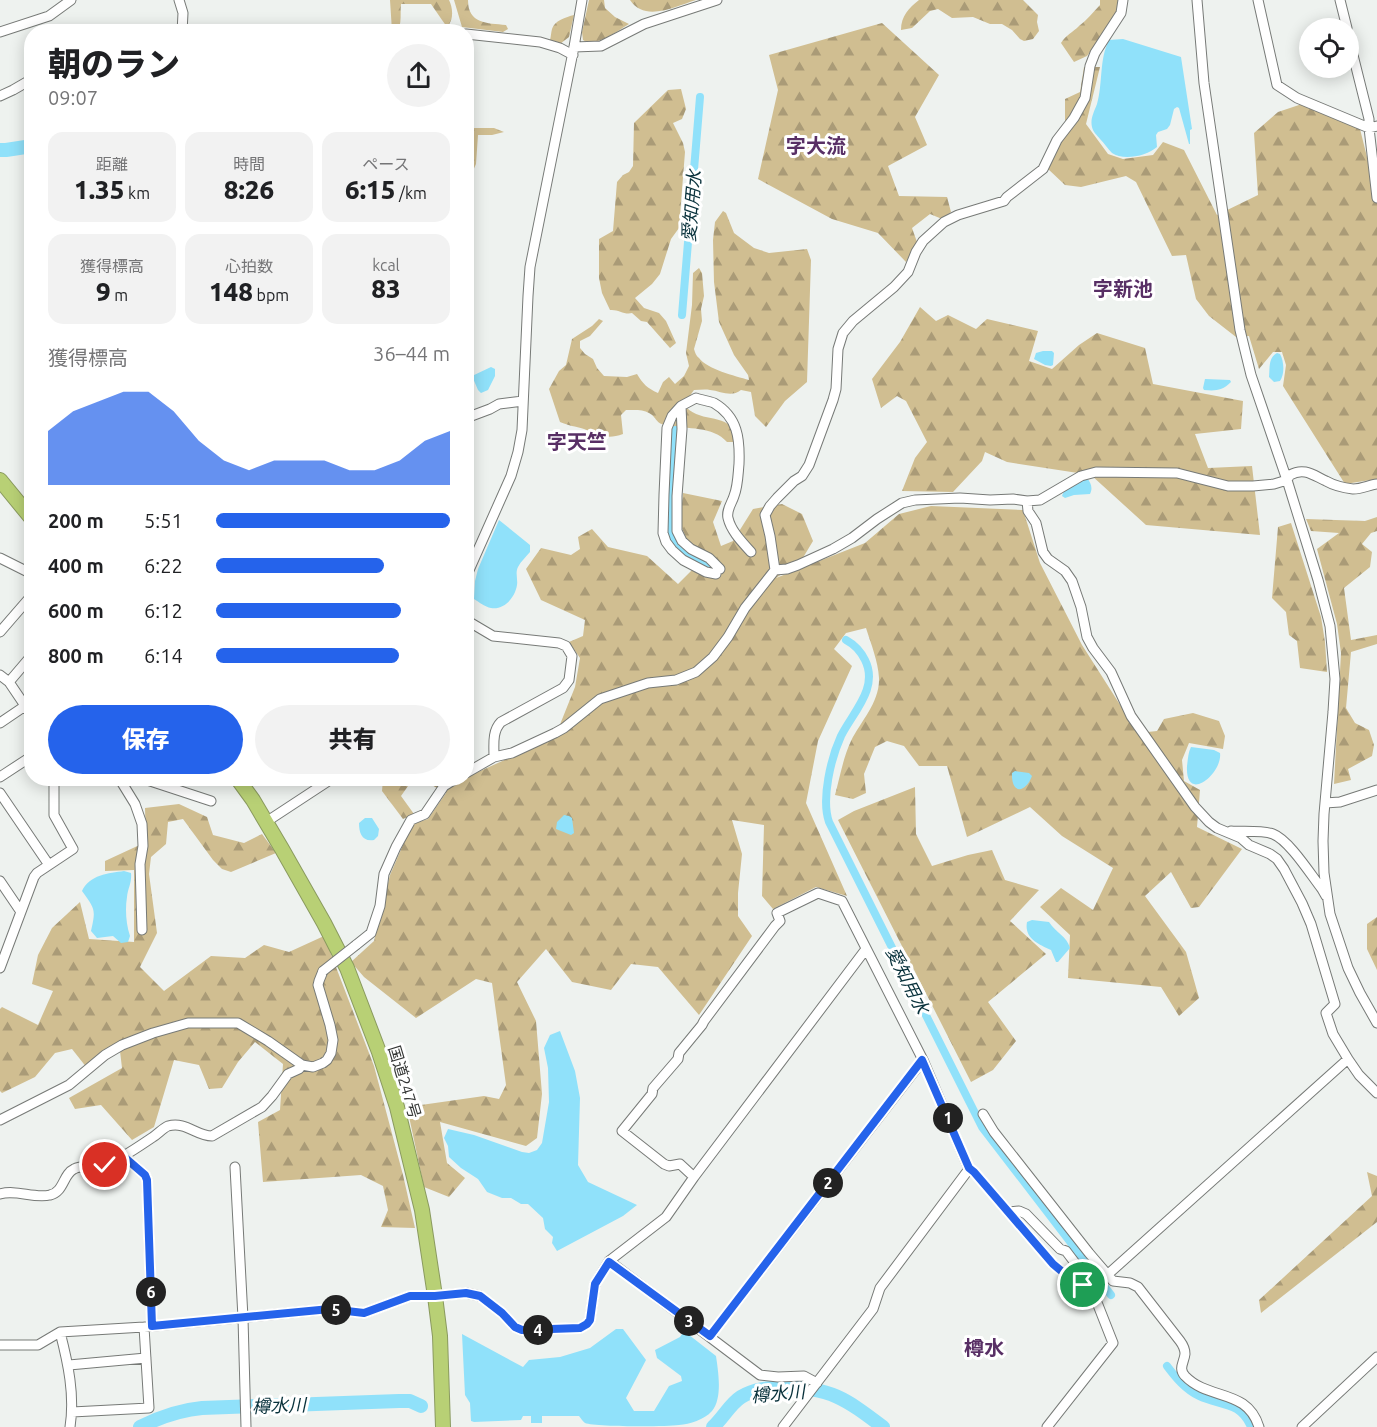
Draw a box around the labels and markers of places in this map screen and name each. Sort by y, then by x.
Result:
pin: 1 [933,1103,963,1133]
pin [79,1139,130,1190]
pin: 2 [813,1168,843,1198]
pin [1057,1259,1108,1310]
pin: 6 [136,1277,166,1307]
pin: 5 [321,1295,351,1325]
pin: 3 [674,1306,704,1336]
pin: 4 [523,1315,553,1345]

